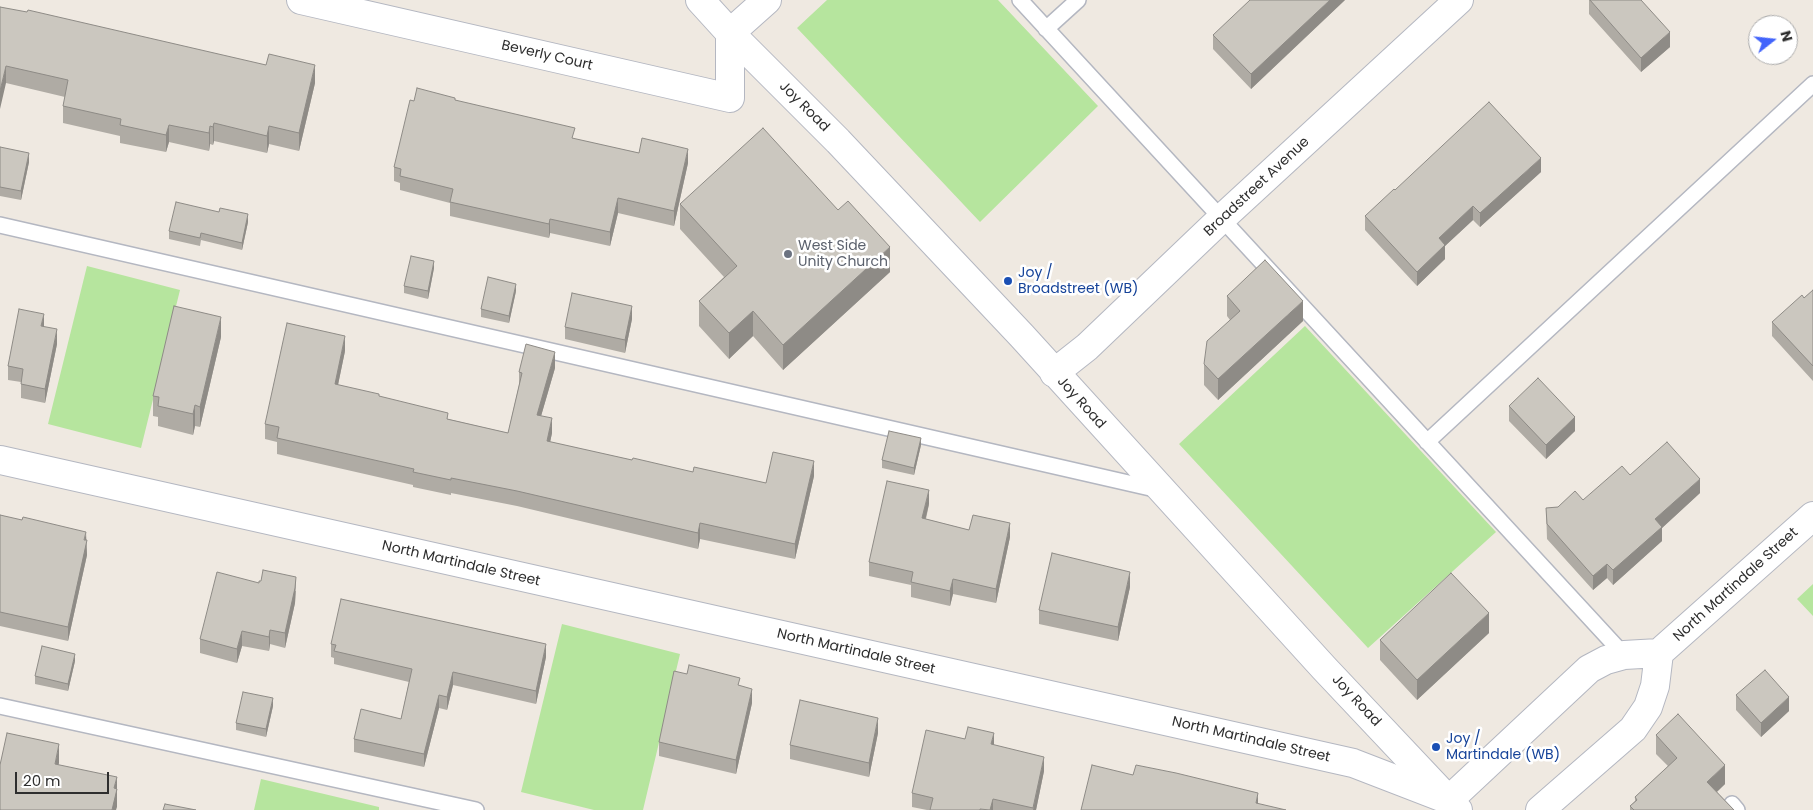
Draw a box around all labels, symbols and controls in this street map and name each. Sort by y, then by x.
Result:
north arrow [1748,15,1798,65]
text: N [1775,28,1798,44]
street label: Beverly Court [500,37,594,75]
street label: Joy Road [775,78,833,136]
street label: Broadstreet Avenue [1201,134,1313,240]
place label: West Side Unity Church [798,238,888,270]
marker: West Side Unity Church [782,248,794,260]
place label: Joy / Broadstreet (WB) [1018,265,1138,298]
marker: Joy / Broadstreet (WB) [1002,275,1014,287]
street label: Joy Road [1053,373,1109,433]
street label: North Martindale Street [1670,525,1802,645]
street label: North Martindale Street [380,538,542,590]
street label: North Martindale Street [775,626,937,678]
street label: Joy Road [1328,672,1384,730]
street label: North Martindale Street [1170,714,1332,766]
place label: Joy / Martindale (WB) [1446,731,1560,764]
marker: Joy / Martindale (WB) [1430,741,1442,753]
scale bar [18,762,111,794]
text: 20 m [23,770,61,791]

